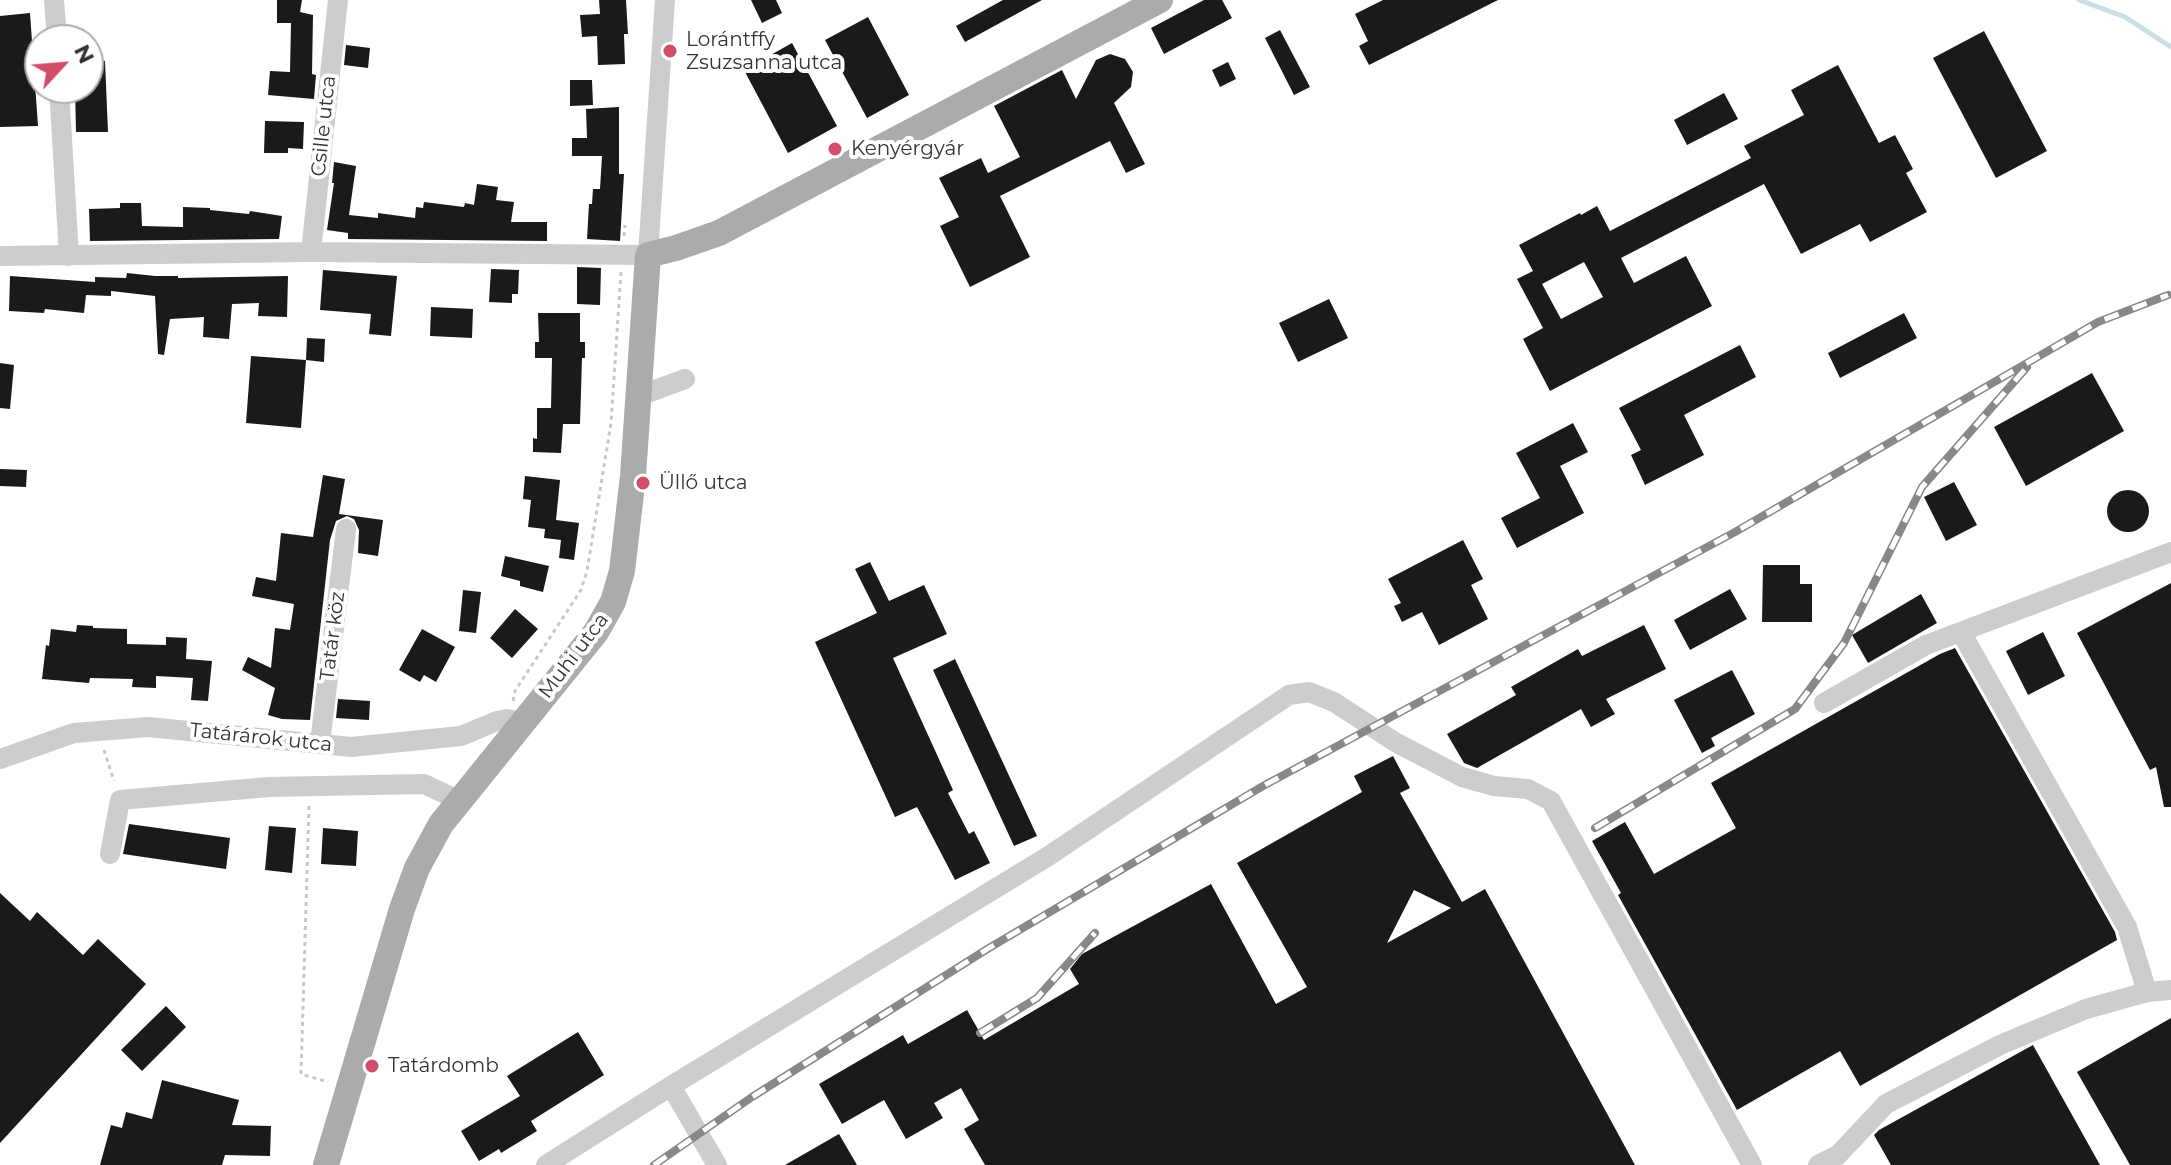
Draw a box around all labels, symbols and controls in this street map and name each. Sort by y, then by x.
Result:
north arrow [24,24,104,104]
place label: Lorántffy Zsuzsanna utca [686,28,842,75]
text: N [68,40,100,68]
marker: Lorántffy Zsuzsanna utca [661,42,679,60]
street label: Csille utca [307,74,341,178]
place label: Kenyérgyár [851,137,964,161]
marker: Kenyérgyár [826,140,844,158]
place label: Üllő utca [659,471,748,495]
marker: Üllő utca [634,474,652,492]
street label: Tatár köz [316,590,350,682]
street label: Muhi utca [534,608,614,704]
street label: Tatárárok utca [189,719,333,757]
place label: Tatárdomb [388,1054,499,1078]
marker: Tatárdomb [363,1057,381,1075]

